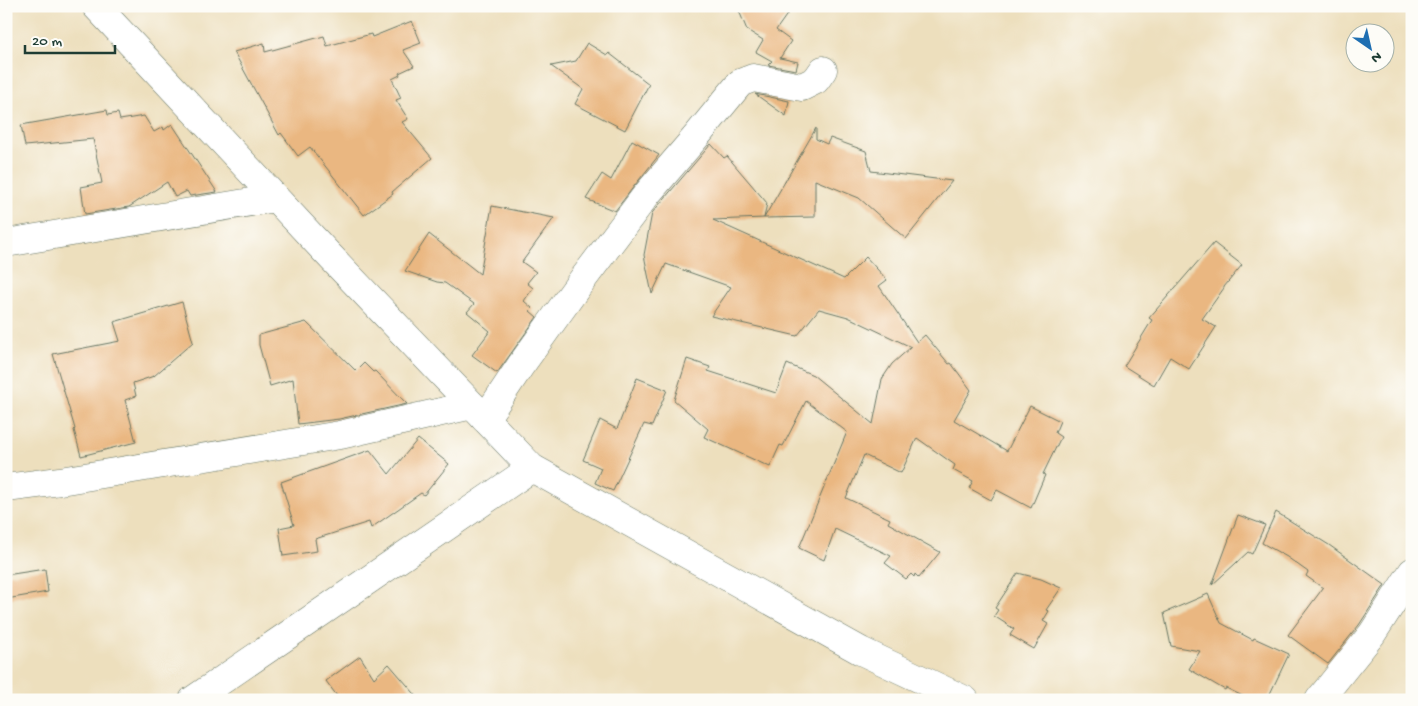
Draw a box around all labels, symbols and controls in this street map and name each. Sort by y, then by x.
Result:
scale bar [25,22,115,54]
north arrow [1346,22,1396,72]
text: 20 m [32,33,62,51]
text: N [1367,47,1384,66]

